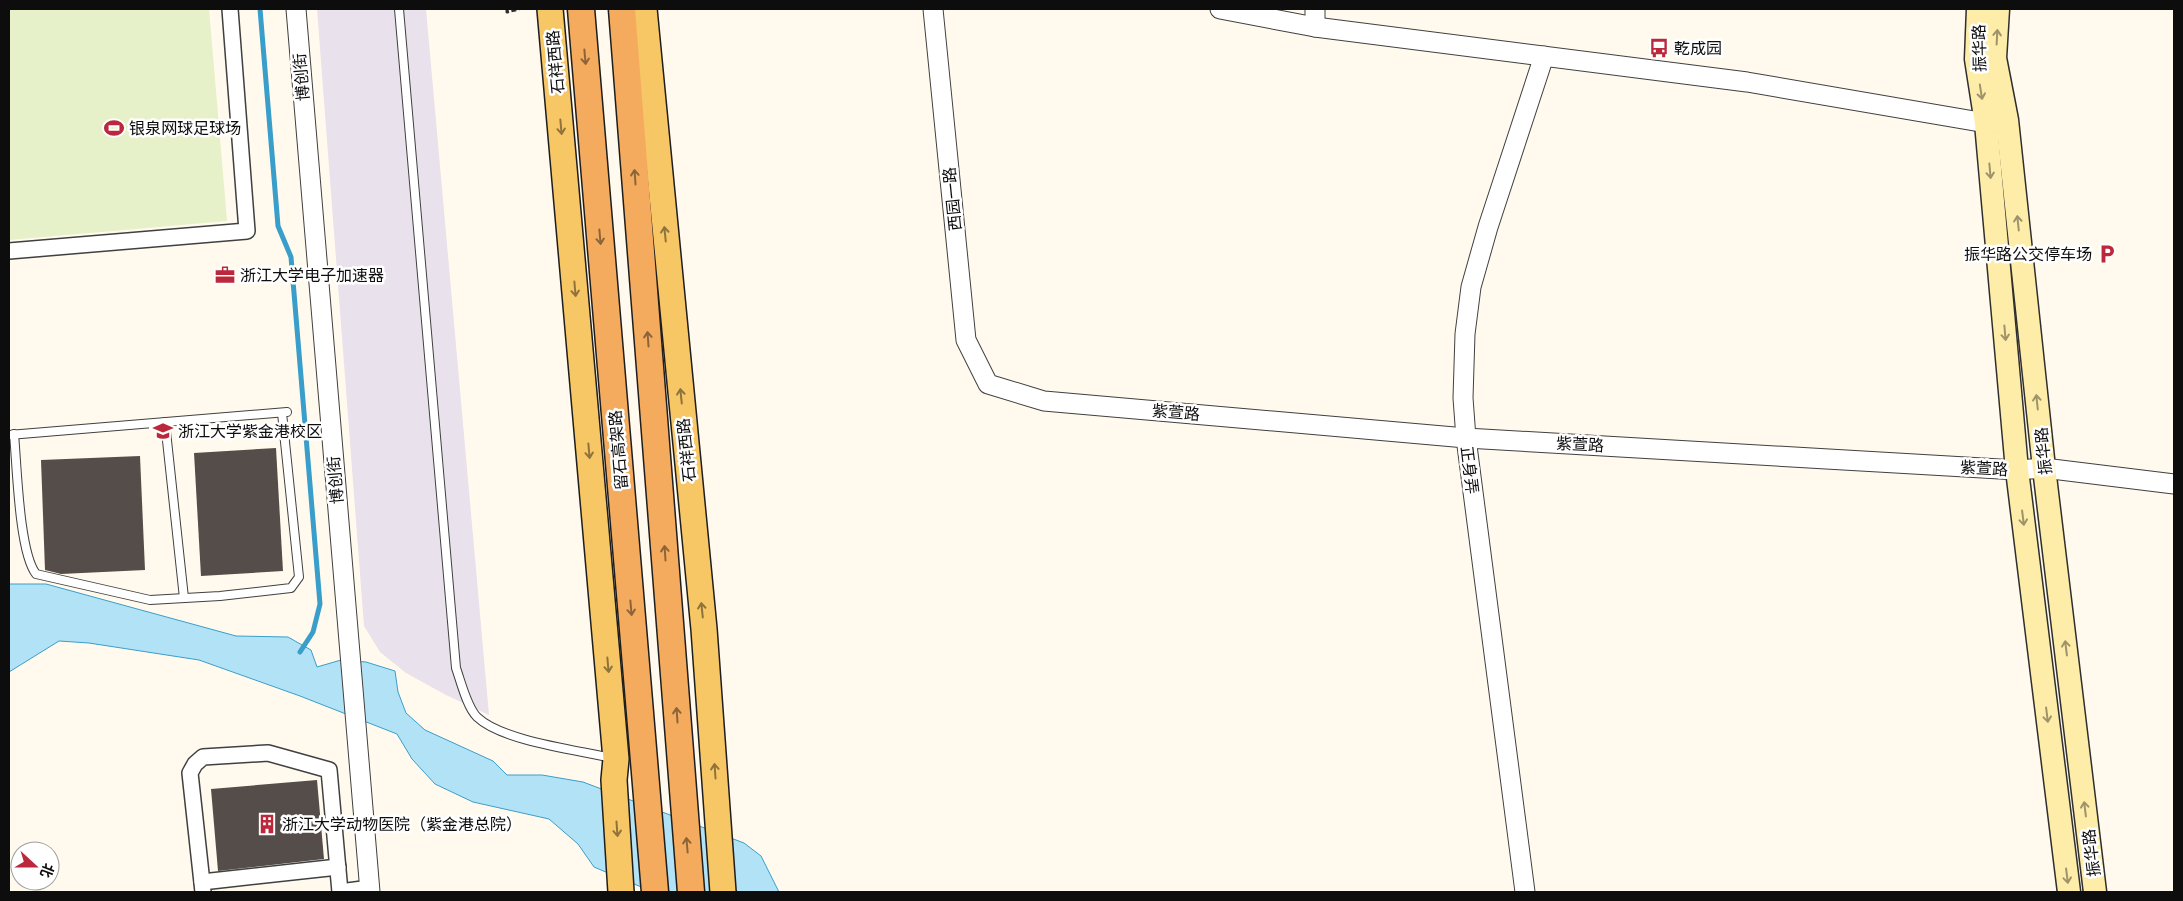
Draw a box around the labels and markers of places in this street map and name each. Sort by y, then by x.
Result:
bus stop icon: 乾成园 [1648,37,1670,59]
place label: 乾成园 [1674,38,1722,58]
sports icon: 银泉网球足球场 [103,117,125,139]
place label: 银泉网球足球场 [129,118,241,138]
parking icon: 振华路公交停车场 [2096,243,2118,265]
place label: 振华路公交停车场 [1964,244,2092,264]
office icon: 浙江大学电子加速器 [214,264,236,286]
place label: 浙江大学电子加速器 [240,265,384,285]
school or university icon: 浙江大学紫金港校区 [152,420,174,442]
place label: 浙江大学紫金港校区 [178,421,322,441]
building icon: 浙江大学动物医院（紫金港总院） [256,813,278,835]
place label: 浙江大学动物医院（紫金港总院） [282,814,522,834]

